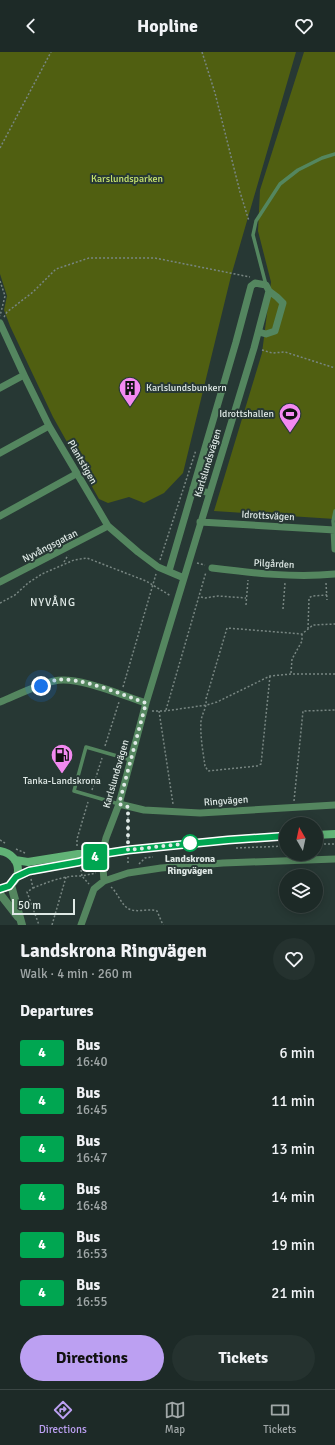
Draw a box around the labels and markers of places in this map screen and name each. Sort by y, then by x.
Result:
building icon: Karlslundsbunkern [117,375,143,408]
place label: Karlslundsbunkern [146,382,227,394]
sports icon: Idrottshallen [277,401,303,434]
place label: Idrottshallen [219,408,274,420]
fuel station icon: Tanka-Landskrona [49,742,75,775]
place label: Tanka-Landskrona [23,775,101,787]
marker: Landskrona Ringvägen [181,834,199,852]
place label: Landskrona Ringvägen [165,853,215,877]

